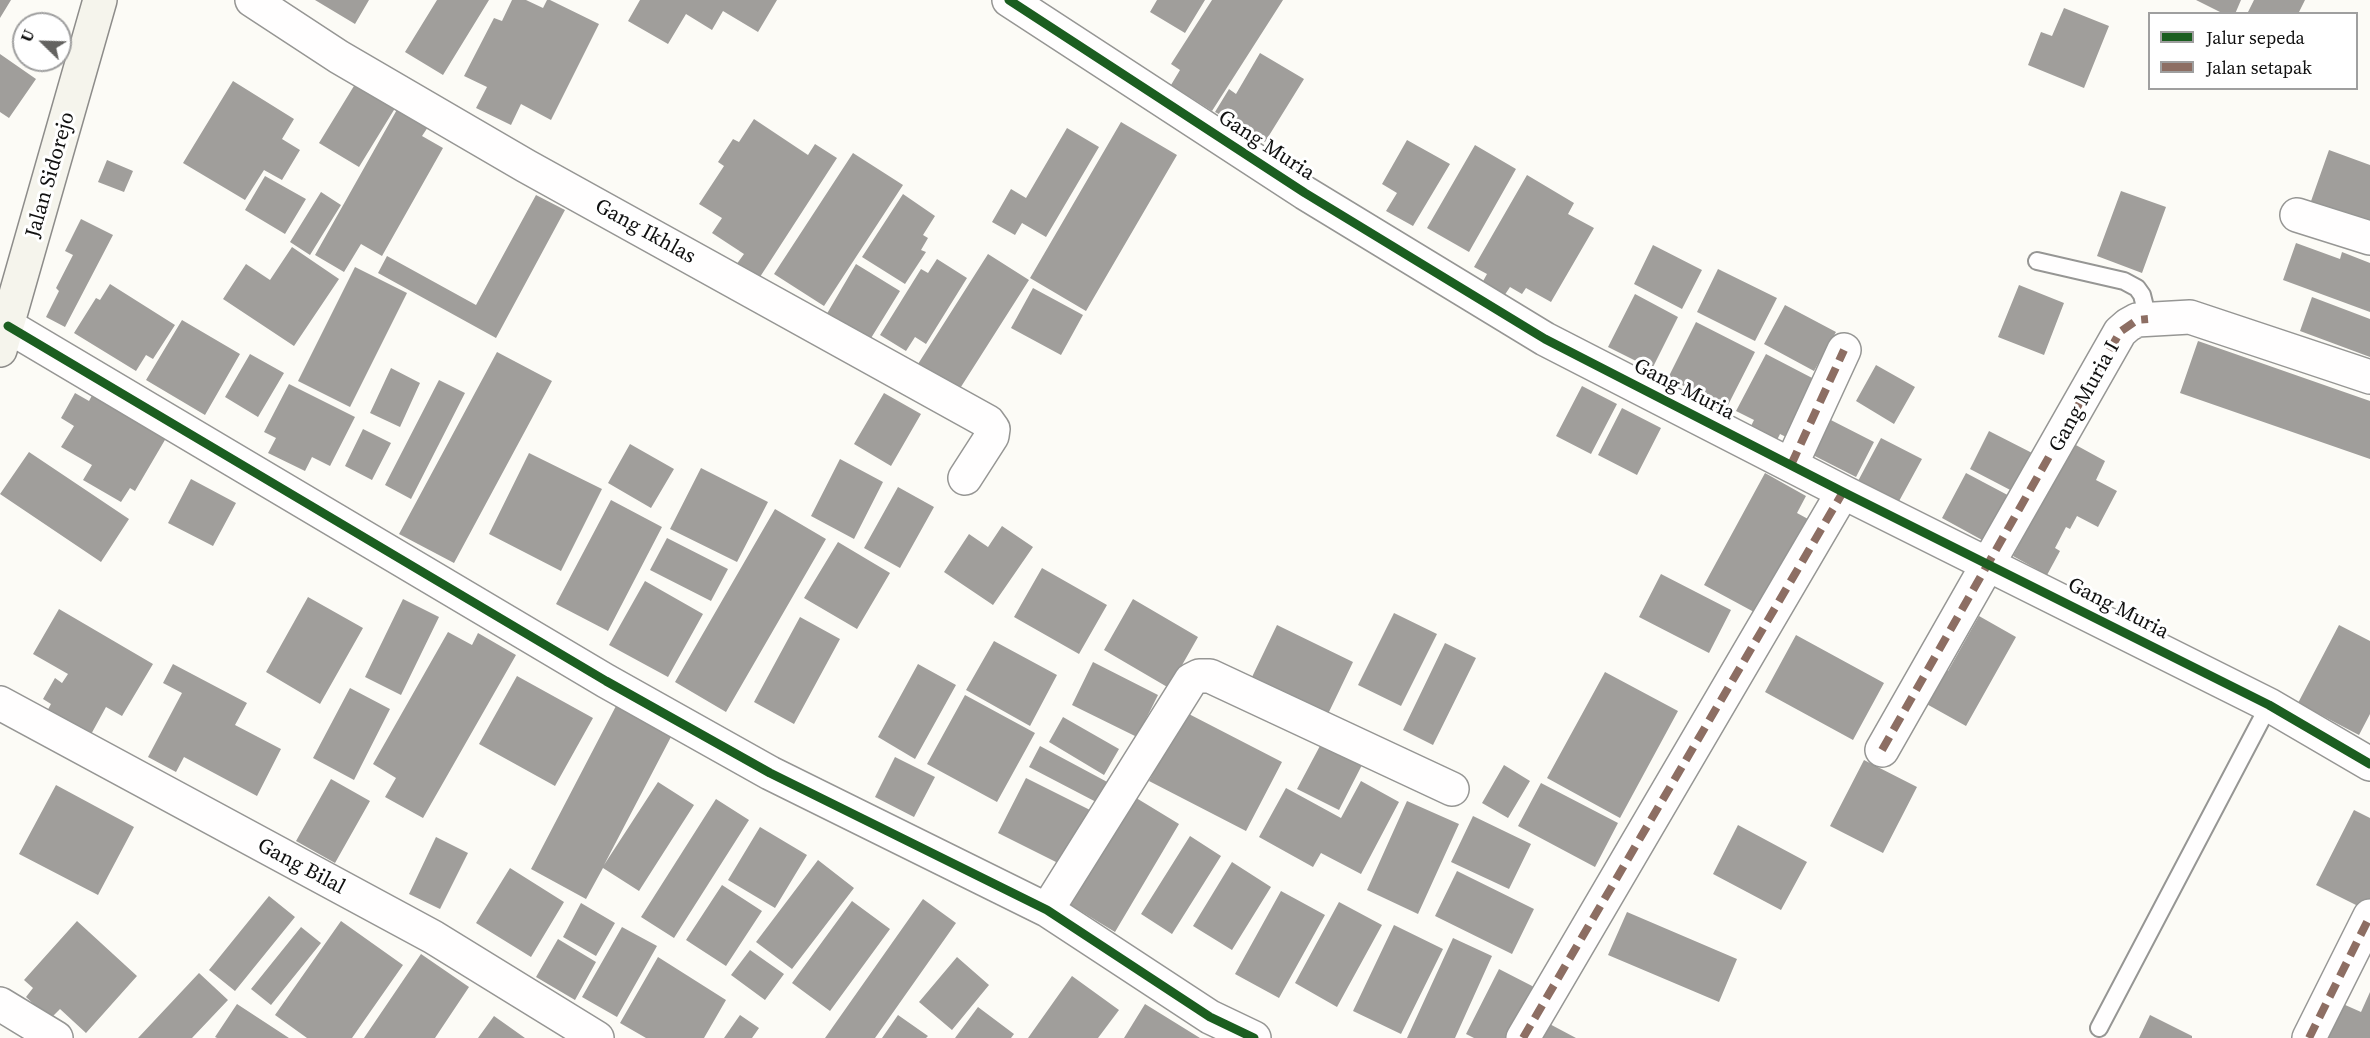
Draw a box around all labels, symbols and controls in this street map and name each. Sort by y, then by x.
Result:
north arrow [12,12,72,72]
legend [2148,12,2358,90]
text: Jalur sepeda [2206,25,2305,50]
text: U [15,26,40,45]
text: Jalan setapak [2206,55,2312,80]
street label: Gang Muria [1213,105,1319,187]
street label: Jalan Sidorejo [21,109,81,241]
street label: Gang Ikhlas [590,194,700,270]
street label: Gang Muria I [2044,337,2126,457]
street label: Gang Muria [1629,354,1739,426]
street label: Gang Muria [2063,573,2173,645]
street label: Gang Bilal [253,833,349,901]

